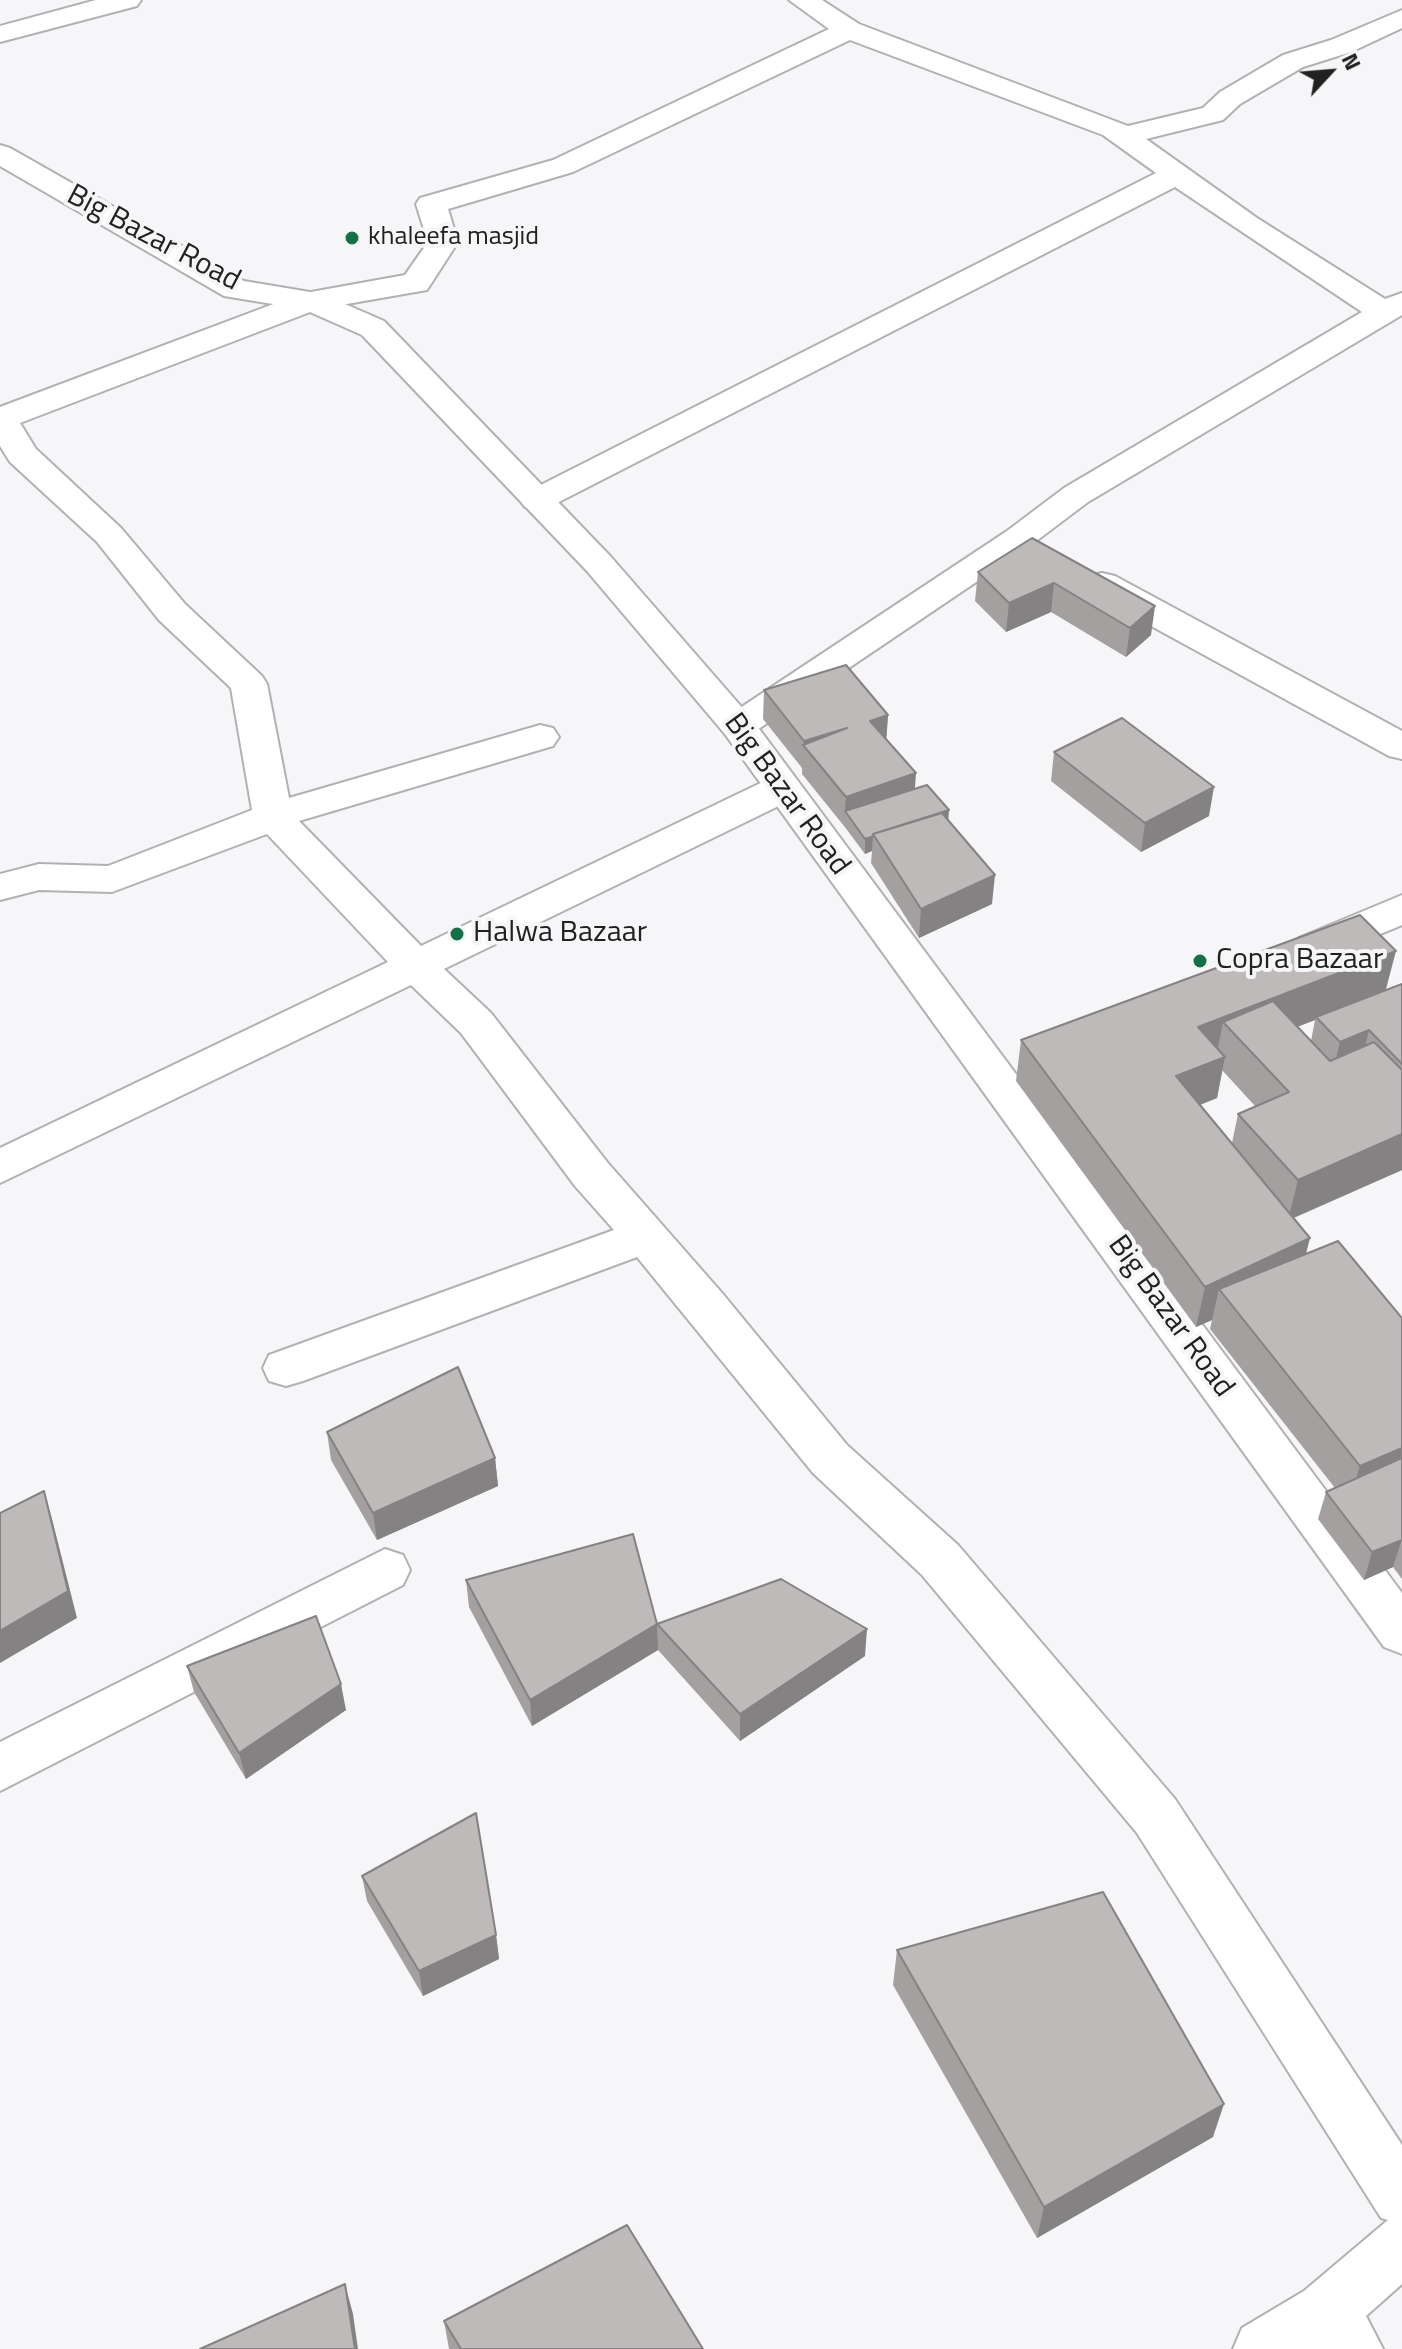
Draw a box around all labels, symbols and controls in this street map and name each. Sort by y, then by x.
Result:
north arrow [1290,32,1370,112]
text: N [1333,47,1370,76]
street label: Big Bazar Road [60,178,246,300]
place label: khaleefa masjid [368,222,539,254]
marker: khaleefa masjid [343,229,361,247]
street label: Big Bazar Road [715,707,857,883]
place label: Halwa Bazaar [473,916,647,952]
marker: Halwa Bazaar [448,925,466,943]
place label: Copra Bazaar [1216,943,1383,979]
marker: Copra Bazaar [1191,952,1209,970]
street label: Big Bazar Road [1099,1229,1241,1405]

